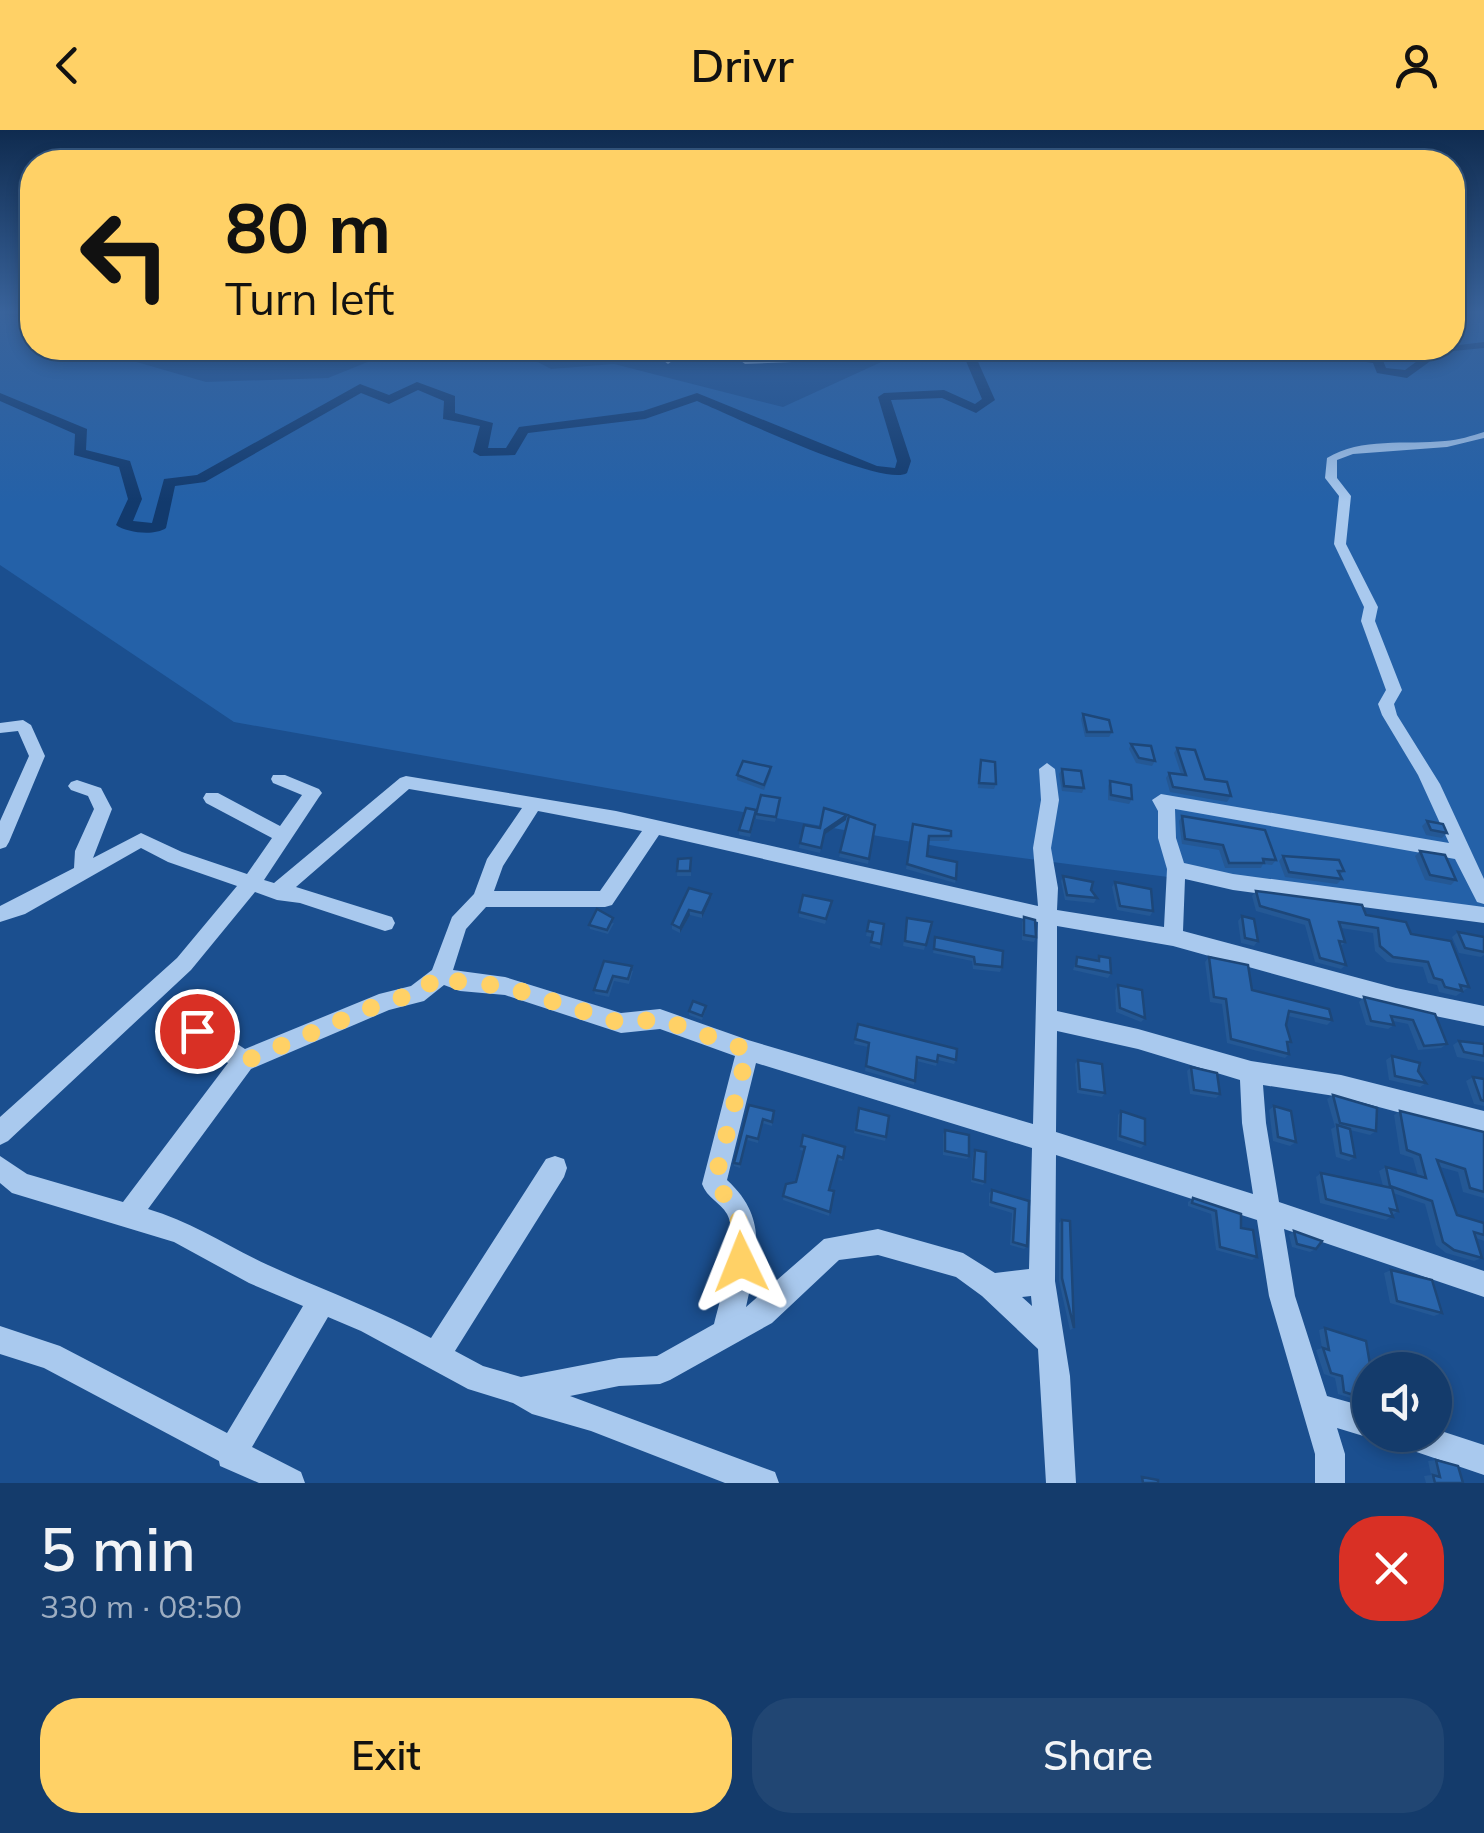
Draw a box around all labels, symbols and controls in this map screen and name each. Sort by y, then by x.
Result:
text: Drivr [690,37,794,93]
icon: back [40,38,95,93]
icon: person [1389,38,1444,93]
text: 80 m [225,183,391,271]
icon: left [60,190,190,320]
text: Turn left [225,270,394,326]
pin [155,989,240,1074]
icon: arrive [170,1004,225,1059]
position arrow [689,1210,793,1314]
map controls [1352,1352,1452,1452]
button: sound [1352,1352,1452,1452]
text: 5 min [40,1511,196,1586]
button: close [1339,1516,1444,1621]
text: 330 m · 08:50 [40,1586,242,1626]
button: Exit [40,1698,732,1813]
button: Share [752,1698,1444,1813]

